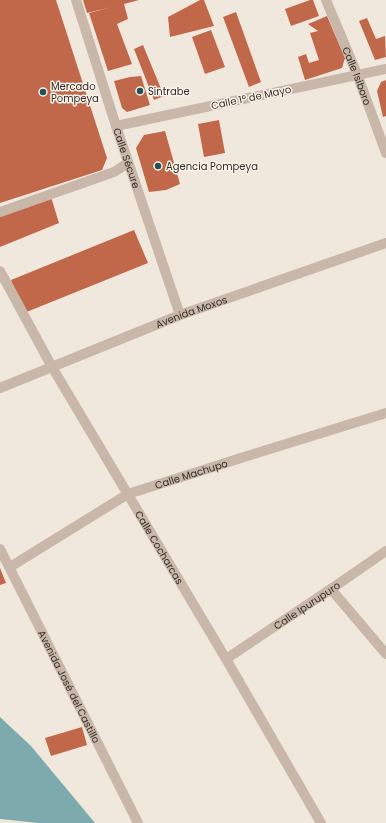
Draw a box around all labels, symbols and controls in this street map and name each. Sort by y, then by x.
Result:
street label: Calle Isiboro [338,44,375,107]
place label: Mercado Pompeya [51,79,99,106]
street label: Calle 1º de Mayo [210,82,293,113]
place label: Sintrabe [148,84,190,99]
marker: Sintrabe [135,86,145,96]
marker: Mercado Pompeya [38,87,48,97]
street label: Calle Sécure [109,126,144,190]
place label: Agencia Pompeya [166,159,258,174]
marker: Agencia Pompeya [153,161,163,171]
street label: Avenida Moxos [153,292,229,332]
street label: Calle Machupo [153,456,230,493]
street label: Calle Cocharcas [131,508,187,587]
street label: Calle Ipurupuro [271,578,343,633]
street label: Avenida José del Castillo [34,628,104,746]

